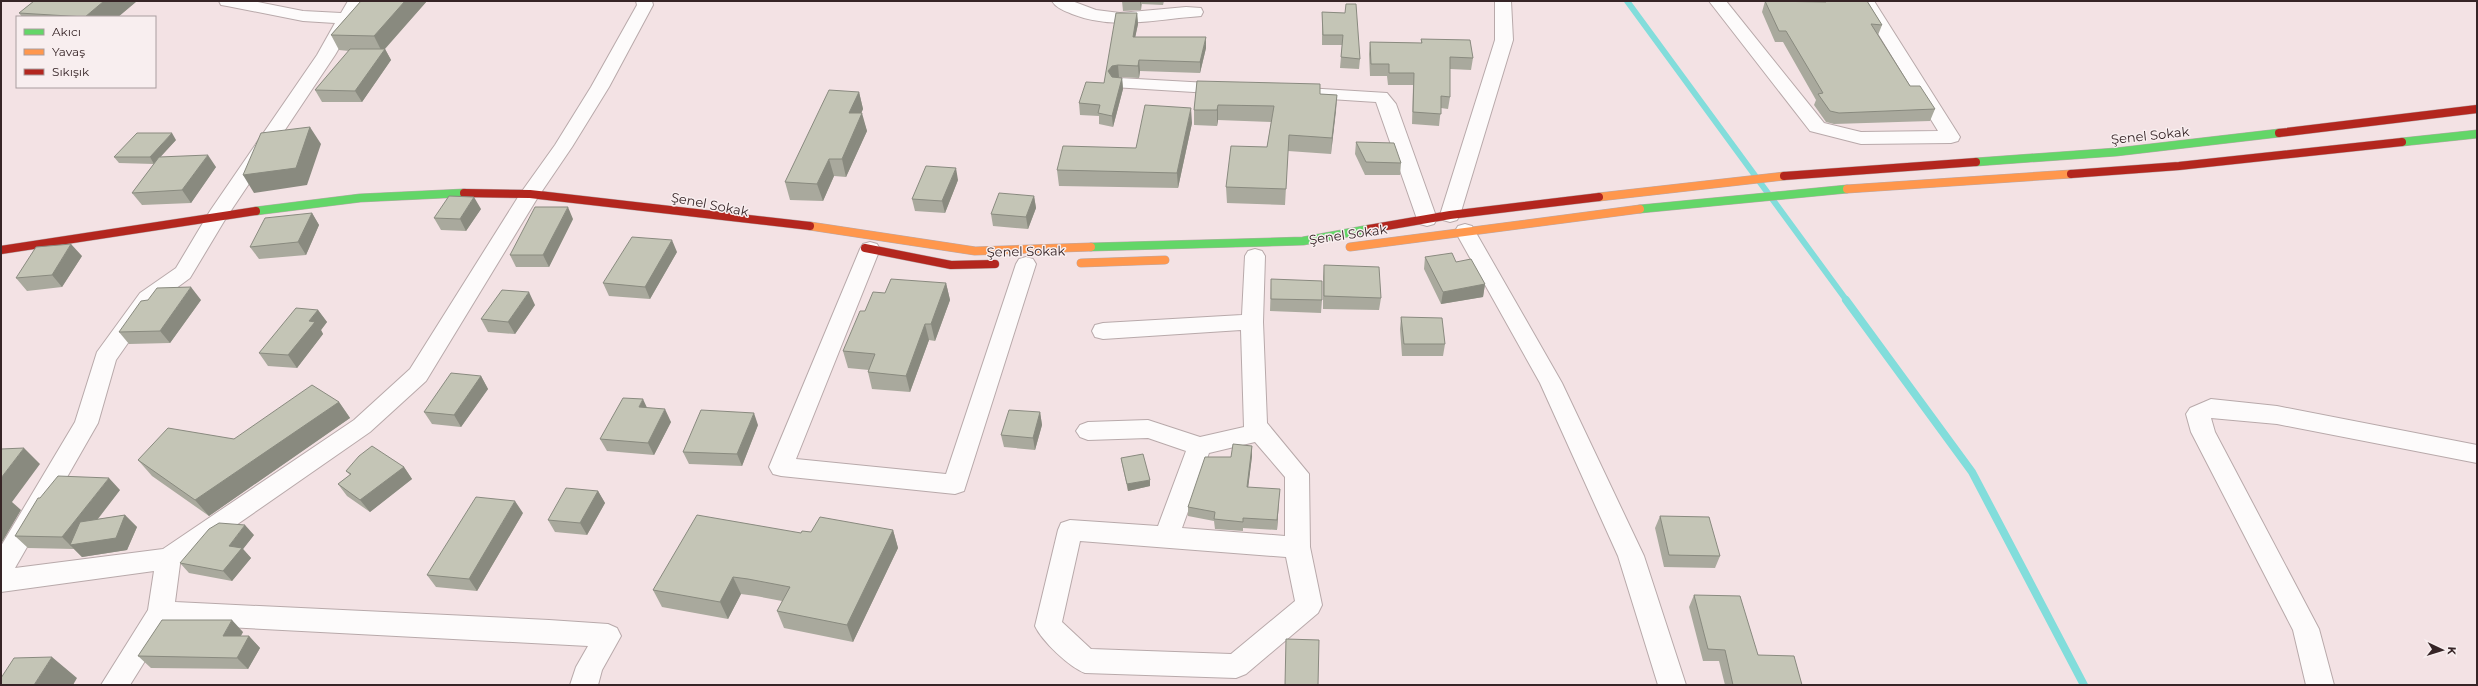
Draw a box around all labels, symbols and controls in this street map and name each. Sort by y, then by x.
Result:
legend [16,16,156,88]
text: Akıcı [52,24,81,39]
text: Yavaş [52,44,85,59]
text: Sıkışık [52,64,90,79]
street label: Şenel Sokak [2110,123,2190,147]
street label: Şenel Sokak [670,189,750,219]
street label: Şenel Sokak [1308,221,1388,247]
street label: Şenel Sokak [987,242,1066,260]
north arrow [2422,630,2462,670]
text: K [2445,646,2459,656]

